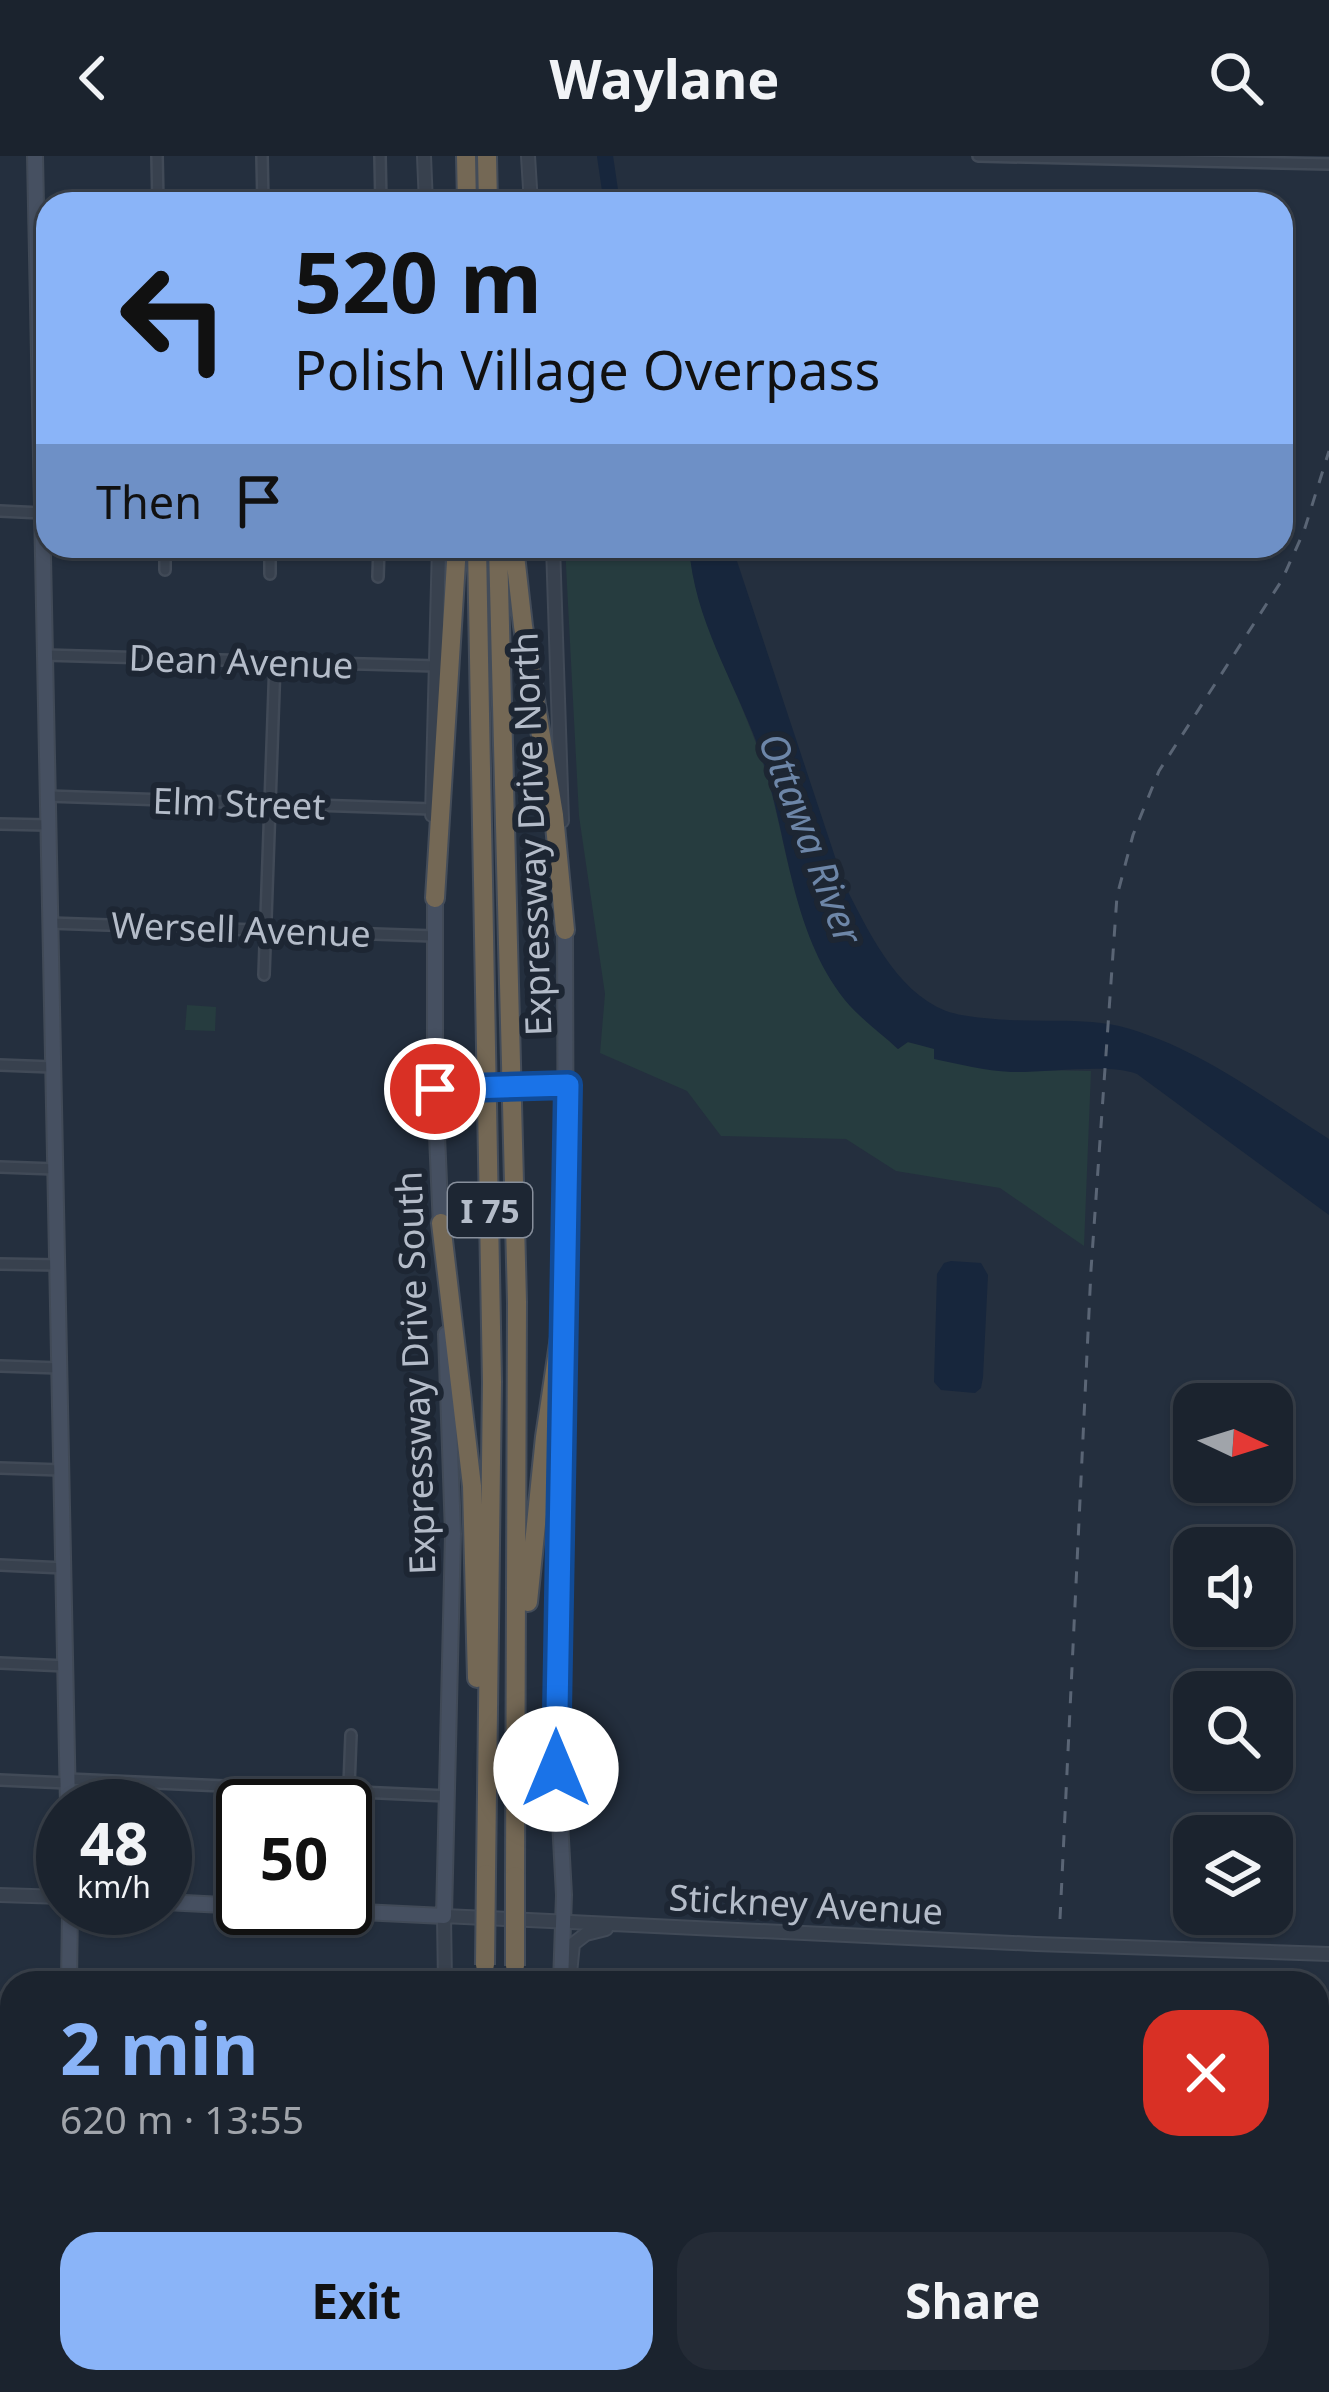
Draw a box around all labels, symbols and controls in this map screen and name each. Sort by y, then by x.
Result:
text: Waylane [549,41,780,115]
icon: back [60,45,126,111]
icon: search [1203,45,1269,111]
text: 520 m [294,223,542,338]
icon: left [96,240,252,396]
text: Polish Village Overpass [294,332,880,406]
icon: arrive [226,468,292,534]
text: Then [96,471,202,532]
street label: Expressway Drive North [499,631,563,1037]
street label: Dean Avenue [128,633,354,689]
water label: Ottawa River [747,725,877,953]
street label: Elm Street [152,775,326,831]
street label: Wersell Avenue [110,900,372,958]
pin [384,1038,486,1140]
icon: arrive [402,1056,468,1122]
street label: Expressway Drive South [383,1170,447,1576]
road number: I 75 [448,1183,532,1237]
north arrow [1173,1383,1293,1503]
map controls [1173,1383,1293,1935]
button: sound [1173,1527,1293,1647]
button: search [1173,1671,1293,1791]
position arrow [493,1706,619,1832]
speed limit sign: 50 [216,1779,372,1935]
text: 48 [80,1801,148,1883]
button: layers [1173,1815,1293,1935]
text: km/h [77,1866,151,1907]
street label: Stickney Avenue [668,1872,944,1936]
text: 2 min [60,1998,258,2096]
button: close [1143,2010,1269,2136]
text: 620 m · 13:55 [60,2092,304,2145]
button: Exit [60,2232,653,2370]
button: Share [677,2232,1269,2370]

